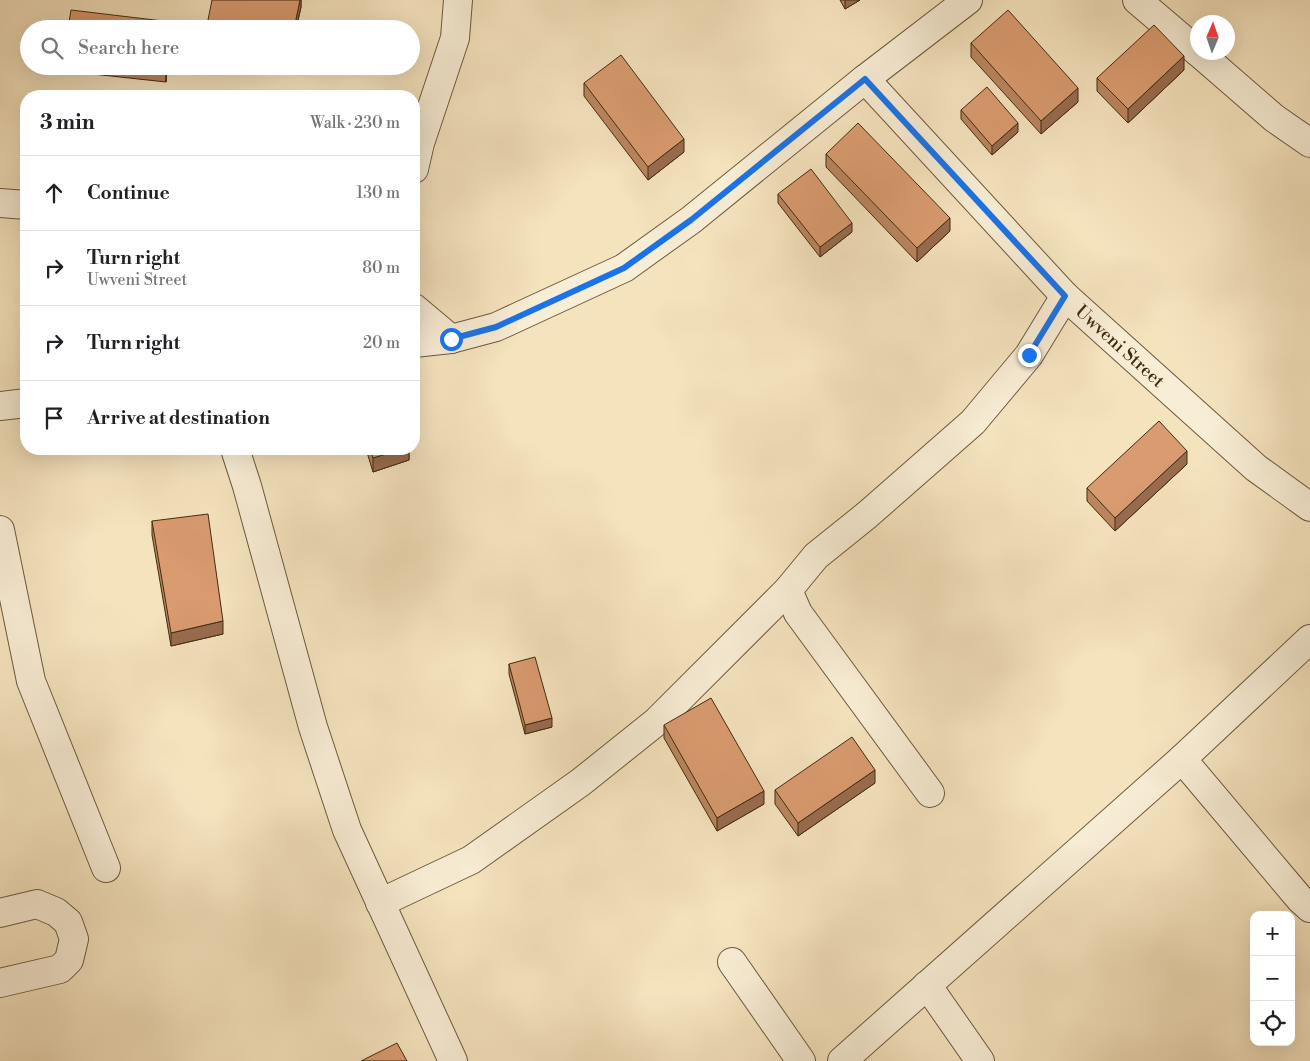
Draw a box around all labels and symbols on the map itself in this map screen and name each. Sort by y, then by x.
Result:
north arrow [1190,15,1235,60]
street label: Uwveni Street [1070,300,1170,393]
route start [440,328,463,351]
route end [1018,344,1041,367]

